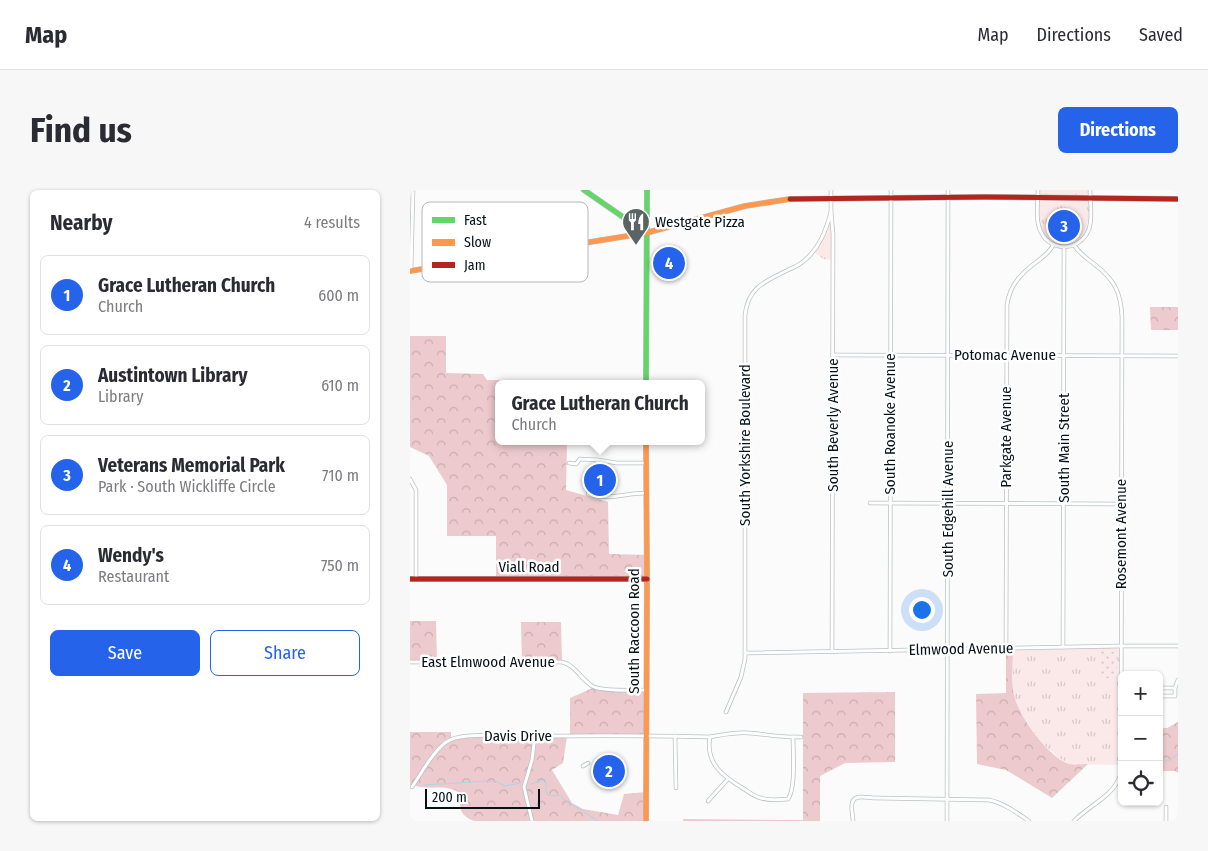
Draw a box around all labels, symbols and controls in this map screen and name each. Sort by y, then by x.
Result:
text: Map [25,21,67,49]
text: Map [977,24,1009,46]
text: Directions [1037,24,1111,46]
text: Saved [1139,24,1183,46]
button: Directions [1058,107,1178,153]
text: Find us [30,109,132,151]
legend [422,202,588,282]
restaurant icon: Westgate Pizza [621,207,651,246]
pin: 3 [1048,207,1080,245]
text: Nearby [50,210,112,236]
text: Fast [464,212,487,229]
text: 4 results [304,213,360,232]
place label: Westgate Pizza [655,213,745,231]
text: Slow [464,234,491,251]
pin: 4 [653,244,685,282]
text: Jam [464,257,485,274]
text: Grace Lutheran Church [98,274,275,297]
text: 1 [64,286,70,305]
text: 600 m [318,286,359,305]
text: Church [98,297,143,316]
street label: Potomac Avenue [954,346,1056,364]
street label: South Roanoke Avenue [881,353,899,495]
street label: South Beverly Avenue [824,358,842,492]
text: Austintown Library [98,364,247,387]
street label: South Yorkshire Boulevard [736,364,754,526]
text: 2 [63,376,71,395]
text: 610 m [321,376,359,395]
popup [495,380,705,445]
street label: Parkgate Avenue [997,386,1015,488]
text: Library [98,387,143,406]
text: Grace Lutheran Church [511,392,689,415]
street label: South Main Street [1055,393,1073,503]
text: Church [511,415,557,434]
street label: South Edgehill Avenue [939,441,957,577]
text: Veterans Memorial Park [98,454,285,477]
pin: 1 [584,461,616,499]
text: 3 [63,466,71,485]
text: 710 m [322,466,359,485]
text: Park · South Wickliffe Circle [98,477,276,496]
street label: Rosemont Avenue [1112,479,1130,589]
text: Wendy's [98,544,164,567]
text: 4 [63,556,71,575]
text: 750 m [321,556,359,575]
street label: Viall Road [498,558,560,576]
text: Restaurant [98,567,169,586]
street label: South Raccoon Road [625,568,643,694]
your location [909,597,935,623]
button: Save [50,630,200,676]
button: Share [210,630,360,676]
street label: Elmwood Avenue [909,639,1013,659]
street label: East Elmwood Avenue [421,653,555,671]
map controls [1118,671,1163,806]
button: + [1118,671,1163,716]
button: − [1118,716,1163,761]
street label: Davis Drive [484,727,552,745]
pin: 2 [593,752,625,790]
button: locate [1118,761,1163,806]
scale bar [425,786,540,809]
text: 200 m [432,789,467,806]

